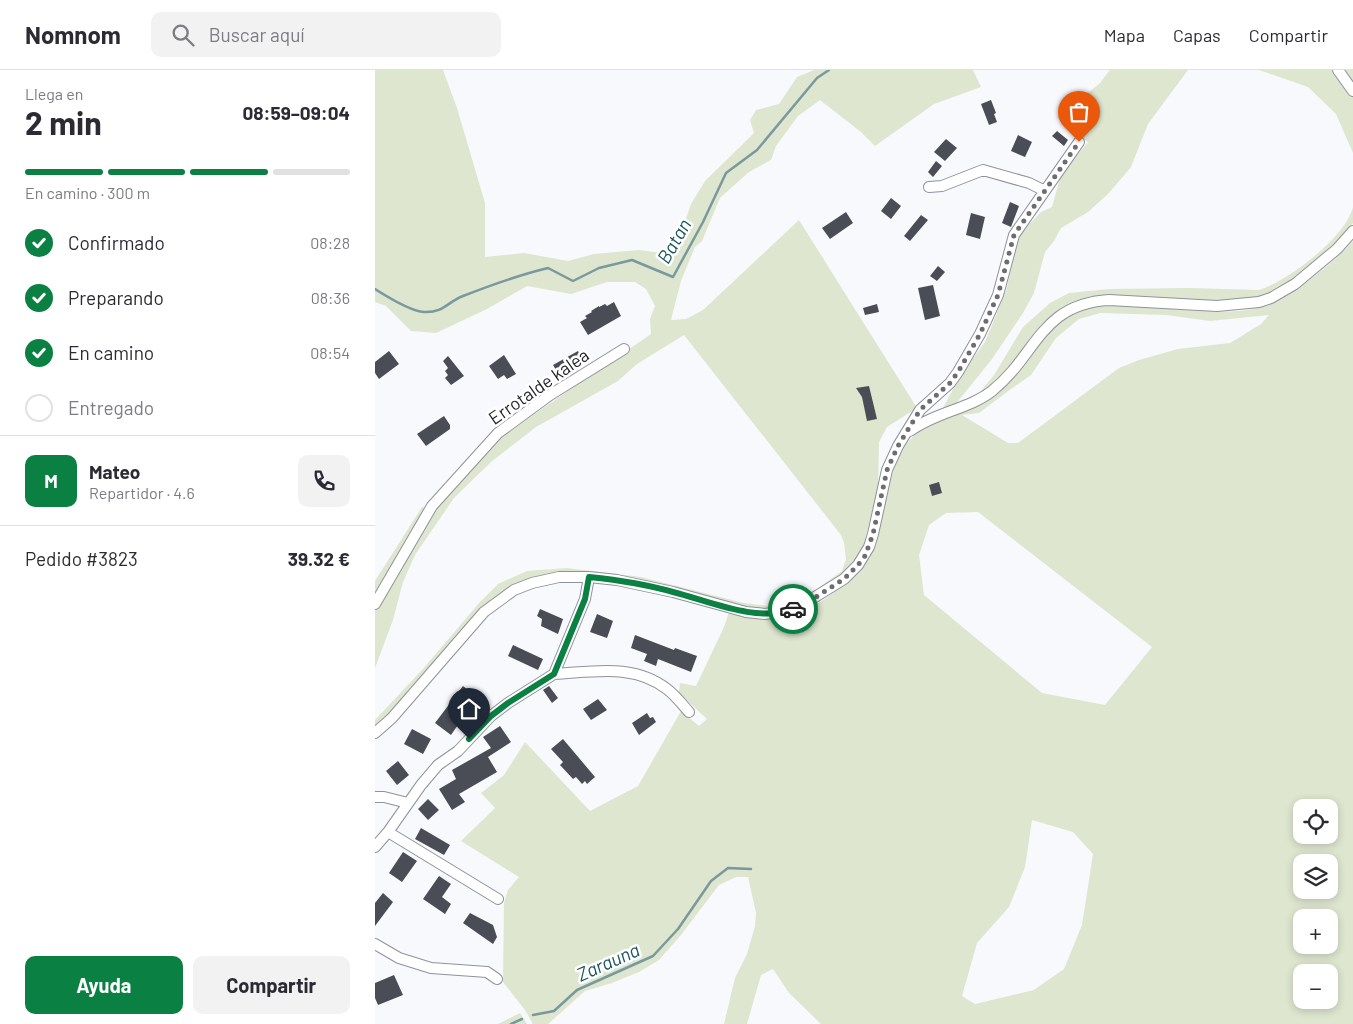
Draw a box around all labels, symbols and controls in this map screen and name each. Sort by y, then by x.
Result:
search box [151,12,501,57]
text: Nomnom [25,20,121,49]
icon: search [169,21,197,49]
text: Buscar aquí [209,23,305,46]
text: Mapa [1104,24,1145,46]
text: Capas [1173,24,1221,46]
text: Compartir [1249,24,1328,46]
text: Llega en [25,84,83,103]
pin [1058,91,1100,142]
icon: bag [1065,98,1093,126]
text: 08:59–09:04 [242,101,350,124]
text: 2 min [25,103,102,141]
text: En camino · 300 m [25,183,150,202]
water label: Batan [652,214,696,267]
icon: check [25,229,53,257]
text: Confirmado [68,231,165,254]
text: 08:28 [310,233,350,252]
icon: check [25,284,53,312]
text: Preparando [68,286,164,309]
text: 08:36 [311,288,350,307]
icon: check [25,339,53,367]
text: En camino [68,341,154,364]
text: 08:54 [310,343,350,362]
street label: Errotalde kalea [484,343,593,429]
text: Entregado [68,396,154,419]
button: phone [298,455,350,507]
text: Mateo [89,460,140,483]
text: M [44,469,58,492]
text: Repartidor · 4.6 [89,483,195,502]
text: Pedido #3823 [25,547,138,570]
text: 39.32 € [288,547,350,570]
courier [768,584,818,634]
icon: car [779,595,807,623]
pin [448,688,490,739]
icon: home [455,695,483,723]
map controls [1293,799,1338,1009]
button: locate [1293,799,1338,844]
button: layers [1293,854,1338,899]
button: + [1293,909,1338,954]
water label: Zarauna [573,938,643,986]
button: Ayuda [25,956,183,1014]
button: Compartir [193,956,350,1014]
button: − [1293,964,1338,1009]

